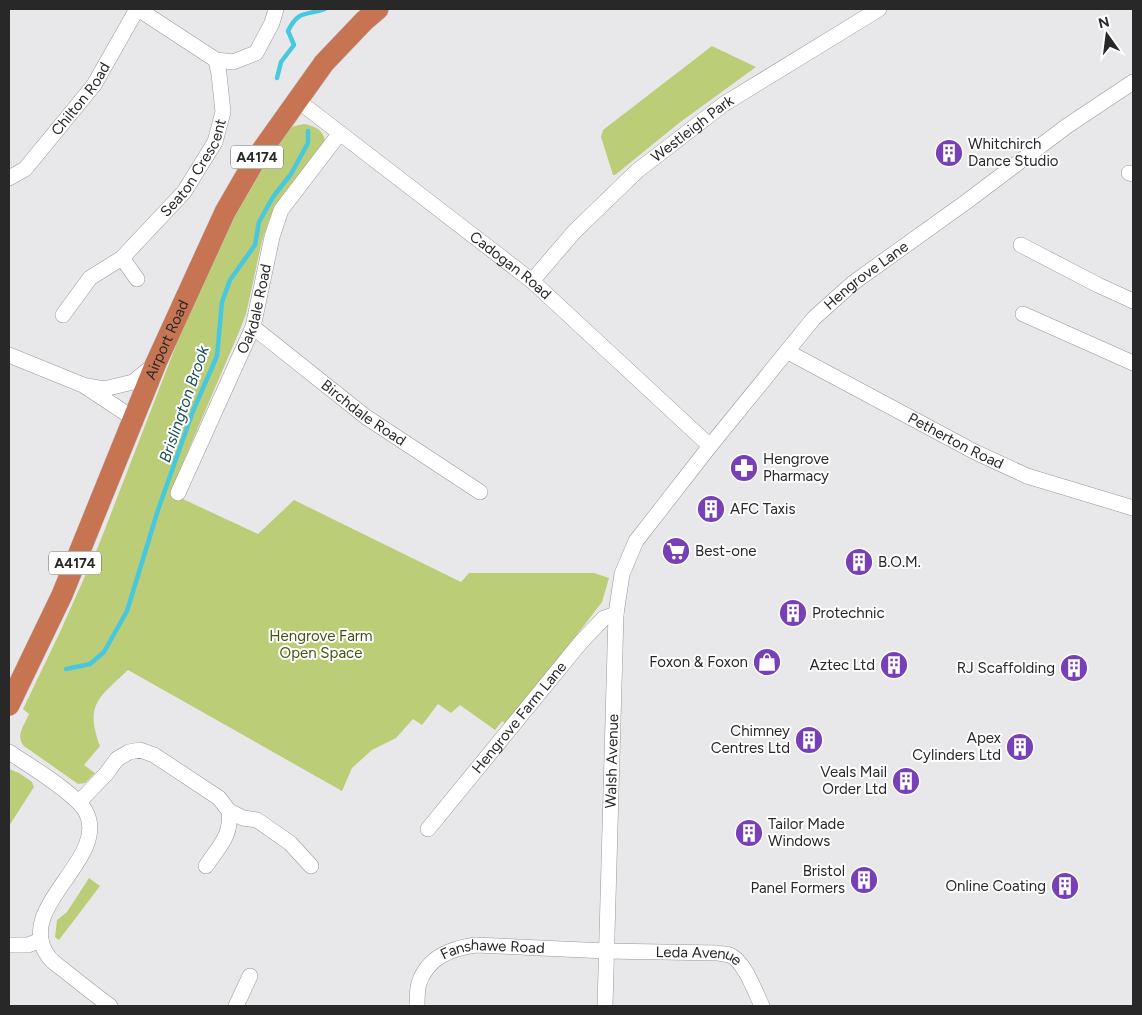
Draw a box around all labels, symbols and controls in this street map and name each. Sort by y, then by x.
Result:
north arrow [1082,10,1132,60]
text: N [1097,13,1111,32]
street label: Chilton Road [47,59,114,139]
street label: Westleigh Park [648,91,737,166]
street label: Seaton Crescent [156,117,230,220]
place label: Whitchirch Dance Studio [968,135,1059,170]
building icon: Whitchirch Dance Studio [934,138,964,168]
road number: A4174 [231,146,283,168]
street label: Cadogan Road [466,227,555,303]
street label: Hengrove Lane [820,237,912,314]
street label: Oakdale Road [233,262,275,357]
street label: Airport Road [141,297,193,382]
water label: Brislington Brook [155,342,213,465]
street label: Birchdale Road [318,376,409,450]
street label: Petherton Road [905,409,1006,473]
place label: Hengrove Pharmacy [763,450,829,485]
pharmacy icon: Hengrove Pharmacy [729,453,759,483]
building icon: AFC Taxis [696,494,726,524]
place label: AFC Taxis [730,500,795,518]
supermarket icon: Best-one [661,536,691,566]
place label: Best-one [695,542,757,560]
building icon: B.O.M. [844,547,874,577]
road number: A4174 [49,552,101,574]
place label: B.O.M. [878,553,921,571]
building icon: Protechnic [778,598,808,628]
place label: Protechnic [812,604,885,622]
park label: Hengrove Farm Open Space [269,627,373,662]
shop icon: Foxon & Foxon [752,647,782,677]
building icon: Aztec Ltd [879,650,909,680]
place label: Foxon & Foxon [649,653,748,671]
building icon: RJ Scaffolding [1059,653,1089,683]
place label: Aztec Ltd [810,656,875,674]
street label: Hengrove Farm Lane [468,658,570,777]
place label: RJ Scaffolding [957,659,1055,677]
street label: Walsh Avenue [602,714,622,809]
place label: Chimney Centres Ltd [711,722,790,757]
building icon: Chimney Centres Ltd [794,725,824,755]
place label: Apex Cylinders Ltd [912,729,1001,764]
building icon: Apex Cylinders Ltd [1005,732,1035,762]
place label: Veals Mail Order Ltd [820,763,887,798]
building icon: Veals Mail Order Ltd [891,766,921,796]
place label: Tailor Made Windows [768,815,845,850]
building icon: Tailor Made Windows [734,818,764,848]
place label: Bristol Panel Formers [750,862,845,897]
building icon: Bristol Panel Formers [849,865,879,895]
building icon: Online Coating [1050,871,1080,901]
place label: Online Coating [945,877,1046,895]
street label: Fanshawe Road [437,936,545,963]
street label: Leda Avenue [655,943,746,969]

